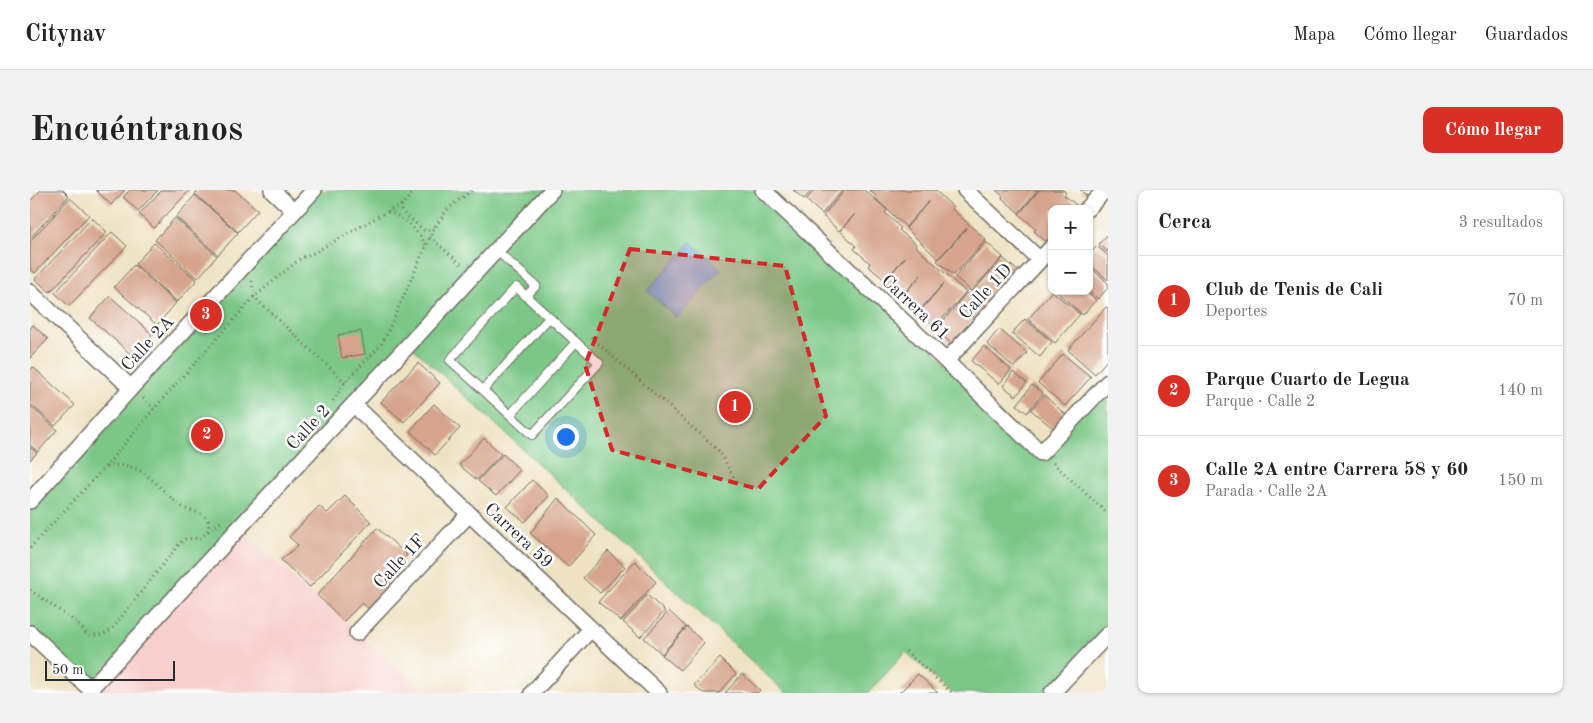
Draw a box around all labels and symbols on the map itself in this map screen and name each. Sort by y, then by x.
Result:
street label: Calle 1D [956,261,1016,323]
street label: Carrera 61 [878,272,953,344]
pin: 3 [190,296,222,334]
street label: Calle 2A [118,312,178,375]
pin: 1 [719,388,751,426]
street label: Calle 2 [284,402,334,454]
pin: 2 [191,416,223,454]
your location [553,424,579,450]
street label: Carrera 59 [481,500,556,572]
street label: Calle 1F [370,531,429,592]
scale bar [45,658,175,681]

